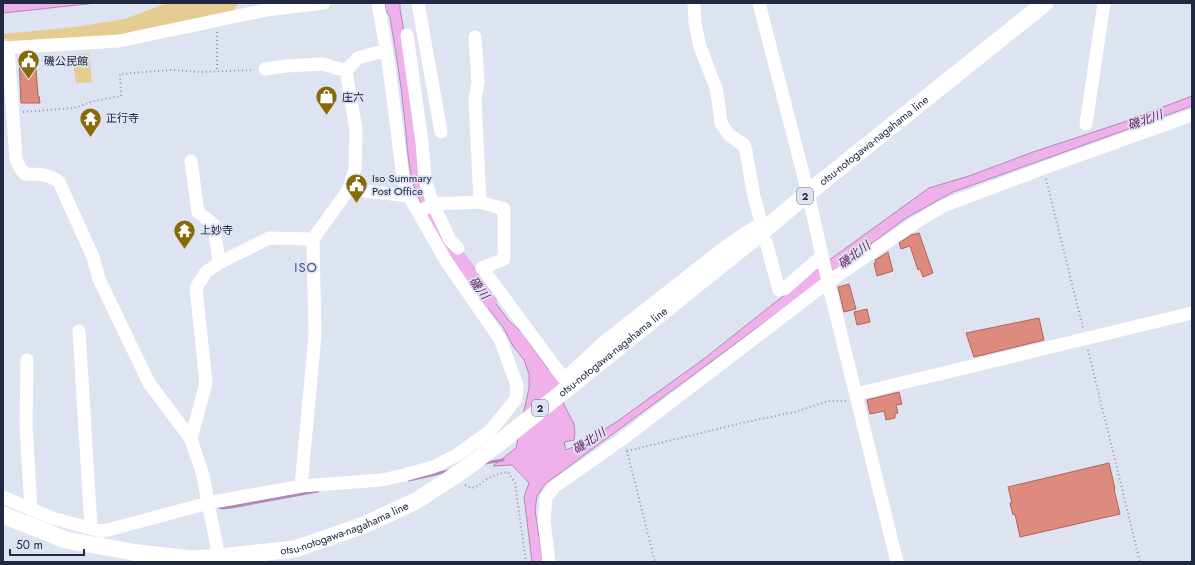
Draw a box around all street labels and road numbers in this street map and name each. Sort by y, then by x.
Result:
street label: otsu-notogawa-nagahama line [816,91,932,189]
road number: 2 [797,188,813,204]
street label: otsu-notogawa-nagahama line [554,303,671,401]
road number: 2 [532,400,548,416]
street label: otsu-notogawa-nagahama line [279,497,411,559]

